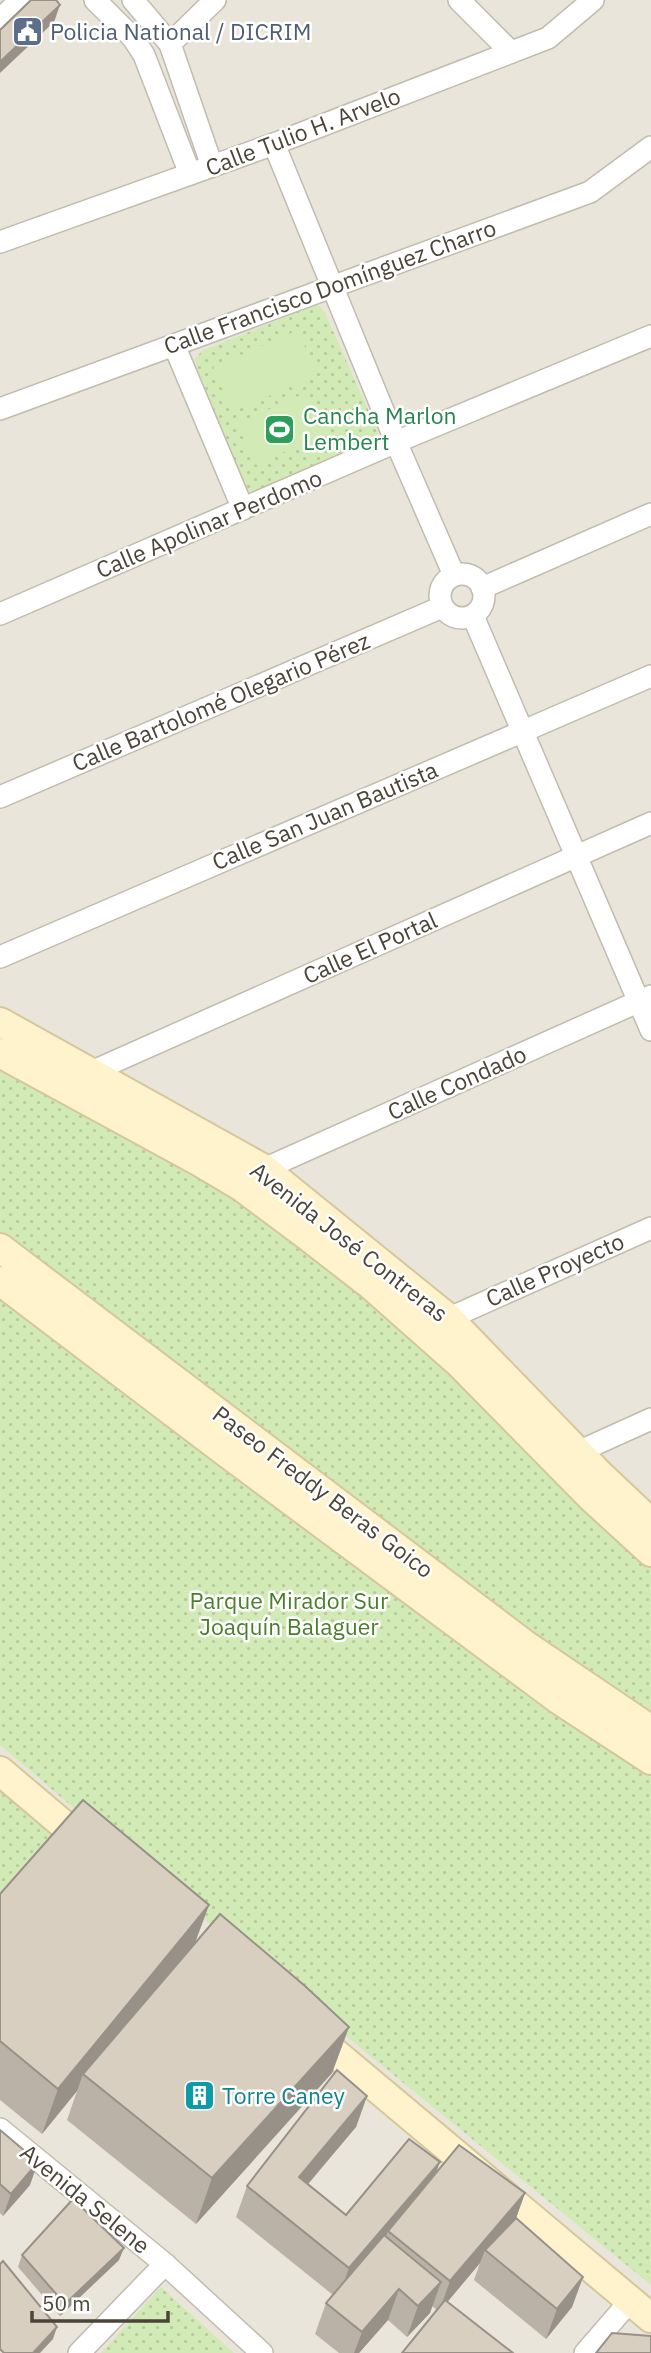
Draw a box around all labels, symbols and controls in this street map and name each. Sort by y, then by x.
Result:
public building icon: Policia National / DICRIM [10,15,44,49]
place label: Policia National / DICRIM [50,16,311,46]
street label: Calle Tulio H. Arvelo [201,80,404,182]
street label: Calle Francisco Domínguez Charro [159,212,500,360]
place label: Cancha Marlon Lembert [303,400,457,456]
sports icon: Cancha Marlon Lembert [263,412,297,446]
street label: Calle Apolinar Perdomo [91,462,326,584]
street label: Calle Bartolomé Olegario Pérez [67,625,374,778]
street label: Calle San Juan Bautista [207,754,442,876]
street label: Calle El Portal [298,904,441,990]
street label: Calle Condado [382,1038,531,1126]
street label: Avenida José Contreras [245,1155,455,1328]
street label: Calle Proyecto [481,1225,628,1313]
street label: Paseo Freddy Beras Goico [207,1398,440,1584]
park label: Parque Mirador Sur Joaquín Balaguer [190,1585,389,1641]
building icon: Torre Caney [182,2079,216,2113]
place label: Torre Caney [222,2080,346,2110]
street label: Avenida Selene [15,2137,157,2260]
scale bar [32,2280,168,2324]
text: 50 m [42,2289,91,2317]

